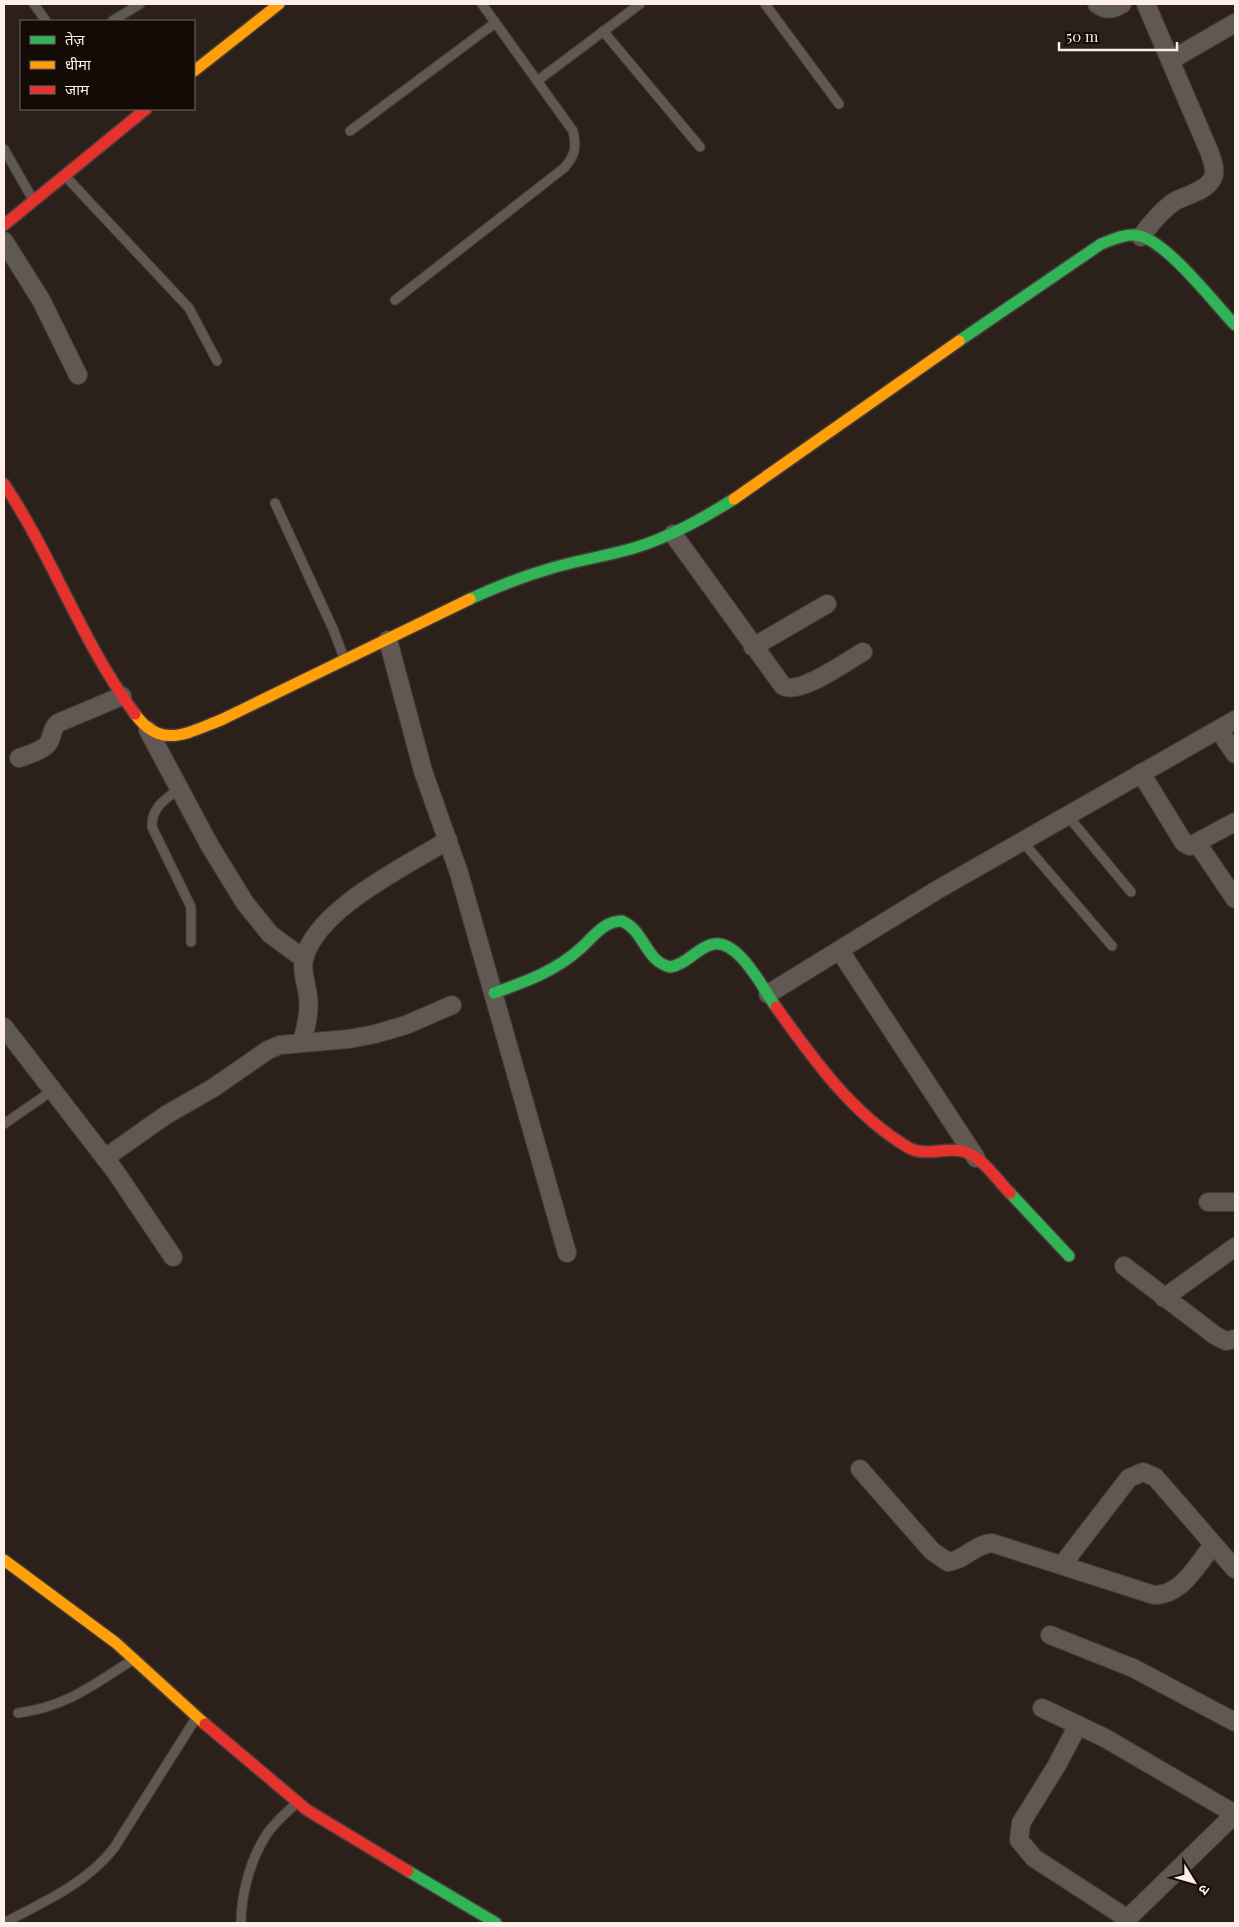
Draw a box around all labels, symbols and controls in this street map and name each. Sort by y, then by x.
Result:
legend [20,20,195,110]
scale bar [1059,20,1176,52]
text: 50 m [1066,26,1099,46]
text: तेज़ [65,29,86,49]
text: धीमा [65,54,92,74]
text: जाम [65,79,90,99]
north arrow [1169,1857,1219,1907]
text: उ [1194,1881,1215,1900]

